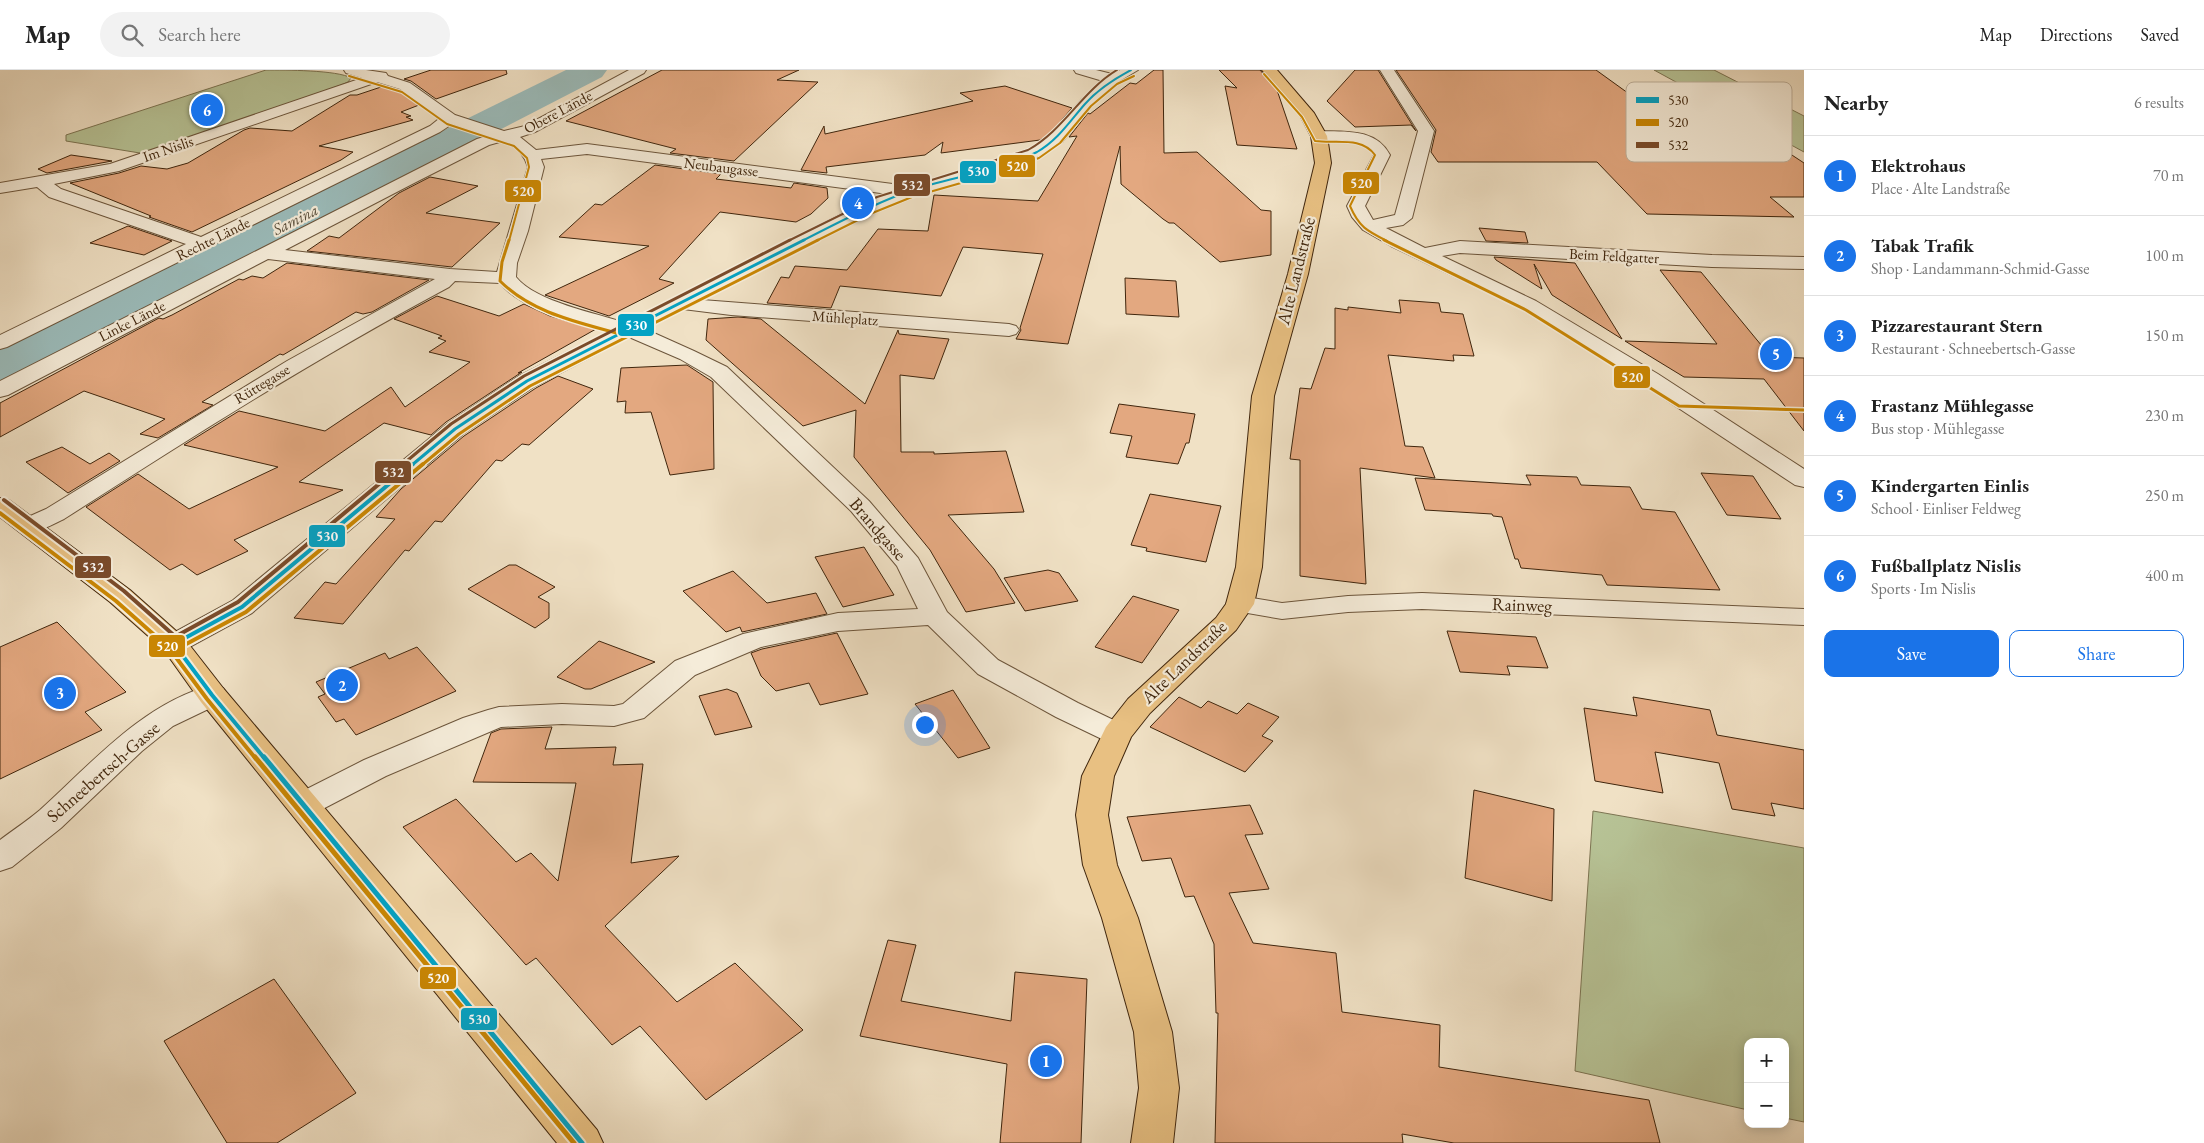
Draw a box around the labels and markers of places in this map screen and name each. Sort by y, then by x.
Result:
pin: 6 [191,91,223,129]
pin: 4 [842,184,874,222]
pin: 5 [1760,335,1792,373]
pin: 2 [326,666,358,704]
pin: 3 [44,674,76,712]
pin: 1 [1030,1042,1062,1080]

